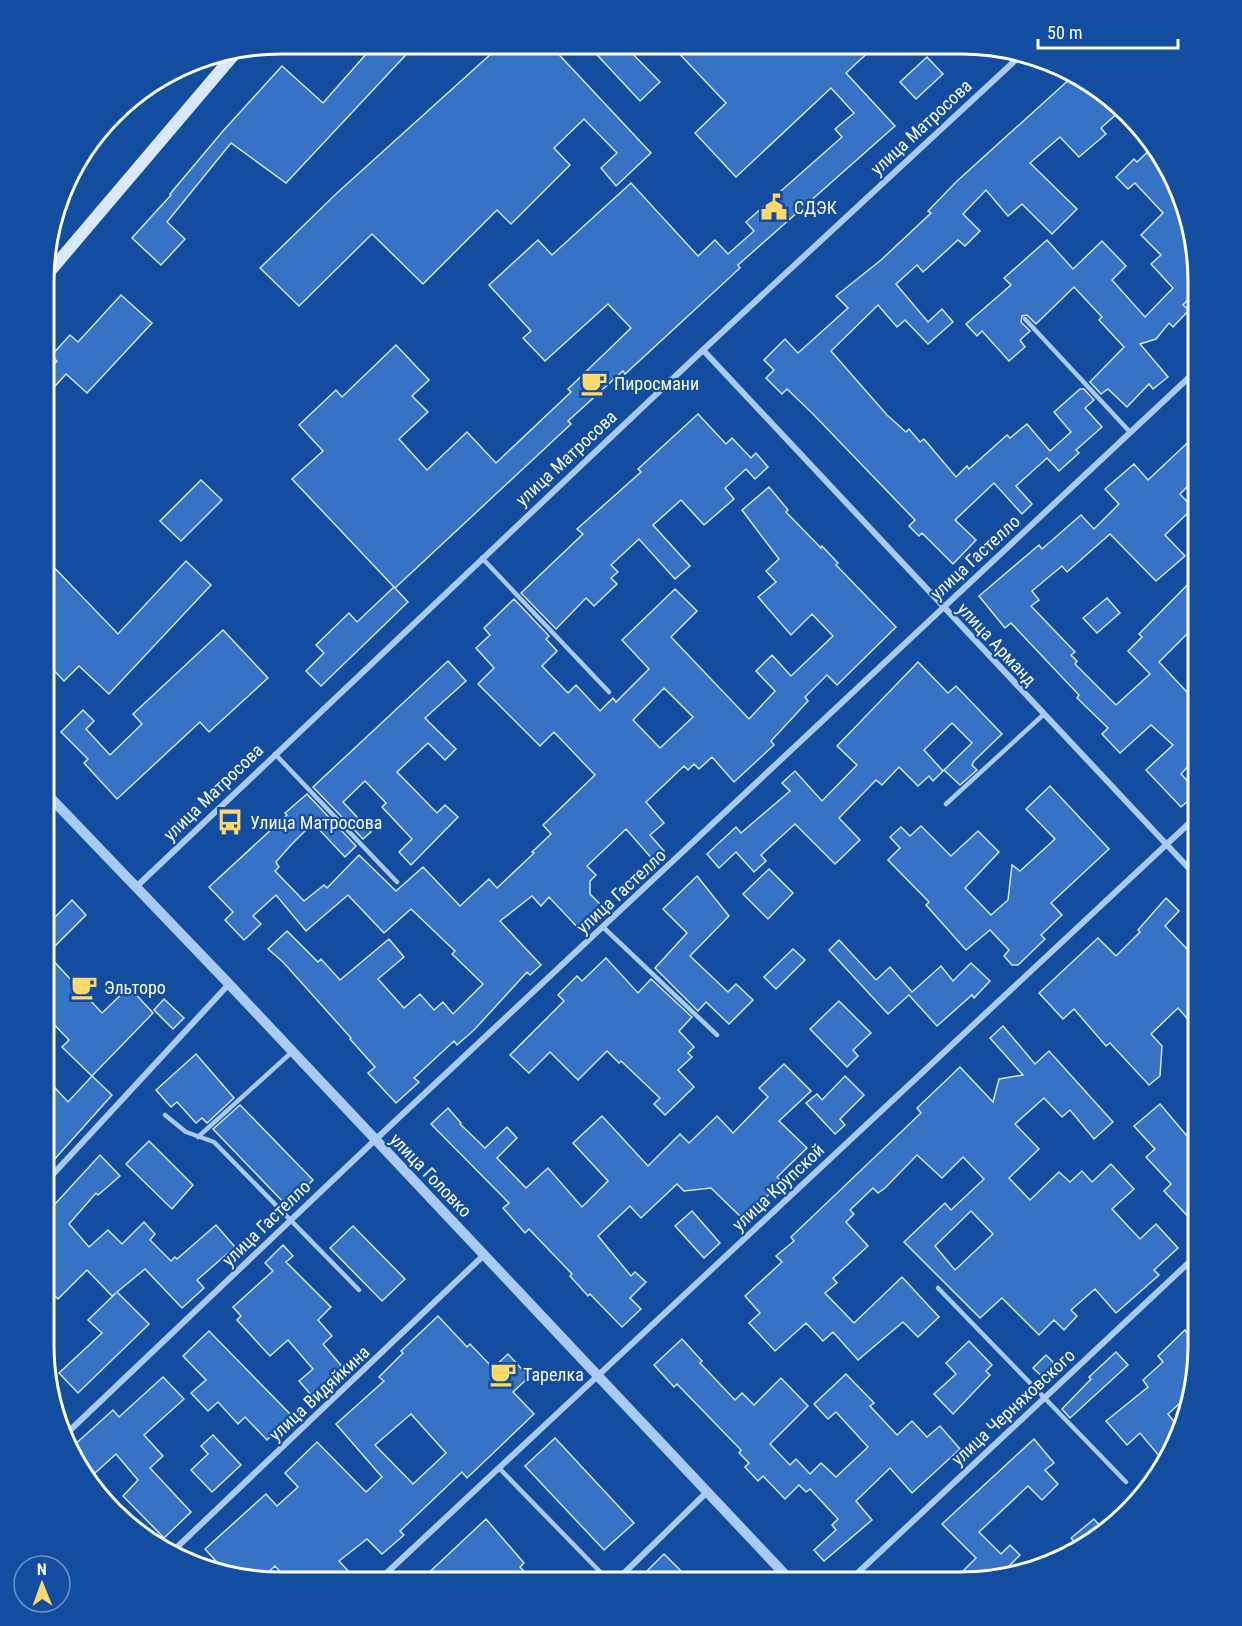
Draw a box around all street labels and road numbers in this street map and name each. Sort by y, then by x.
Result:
street label: улица Матросова [866,75,976,179]
street label: улица Матросова [511,406,621,510]
street label: улица Гастелло [926,510,1024,604]
street label: улица Арманд [953,598,1041,690]
street label: улица Матросова [159,739,267,845]
street label: улица Гастелло [572,844,670,938]
street label: улица Головко [386,1129,476,1221]
street label: улица Крупской [728,1139,828,1235]
street label: улица Гастелло [218,1176,314,1270]
street label: улица Видяйкина [264,1341,374,1445]
street label: улица Черняховского [947,1344,1079,1470]

